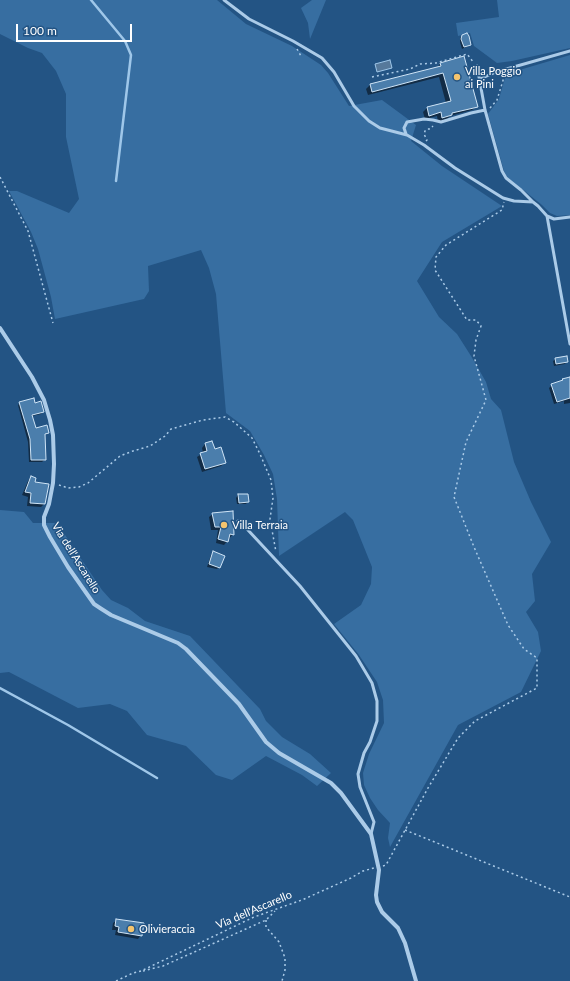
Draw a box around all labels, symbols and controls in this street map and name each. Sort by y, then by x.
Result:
scale bar [18,16,134,42]
text: 100 m [23,23,57,38]
place label: Villa Poggio ai Pini [465,64,521,90]
marker: Villa Poggio ai Pini [452,72,462,82]
place label: Villa Terraia [232,518,288,532]
street label: Via dell'Ascarello [49,520,103,596]
marker: Villa Terraia [219,520,229,530]
street label: Via dell'Ascarello [214,888,294,932]
place label: Olivieraccia [139,922,195,936]
marker: Olivieraccia [126,924,136,934]

